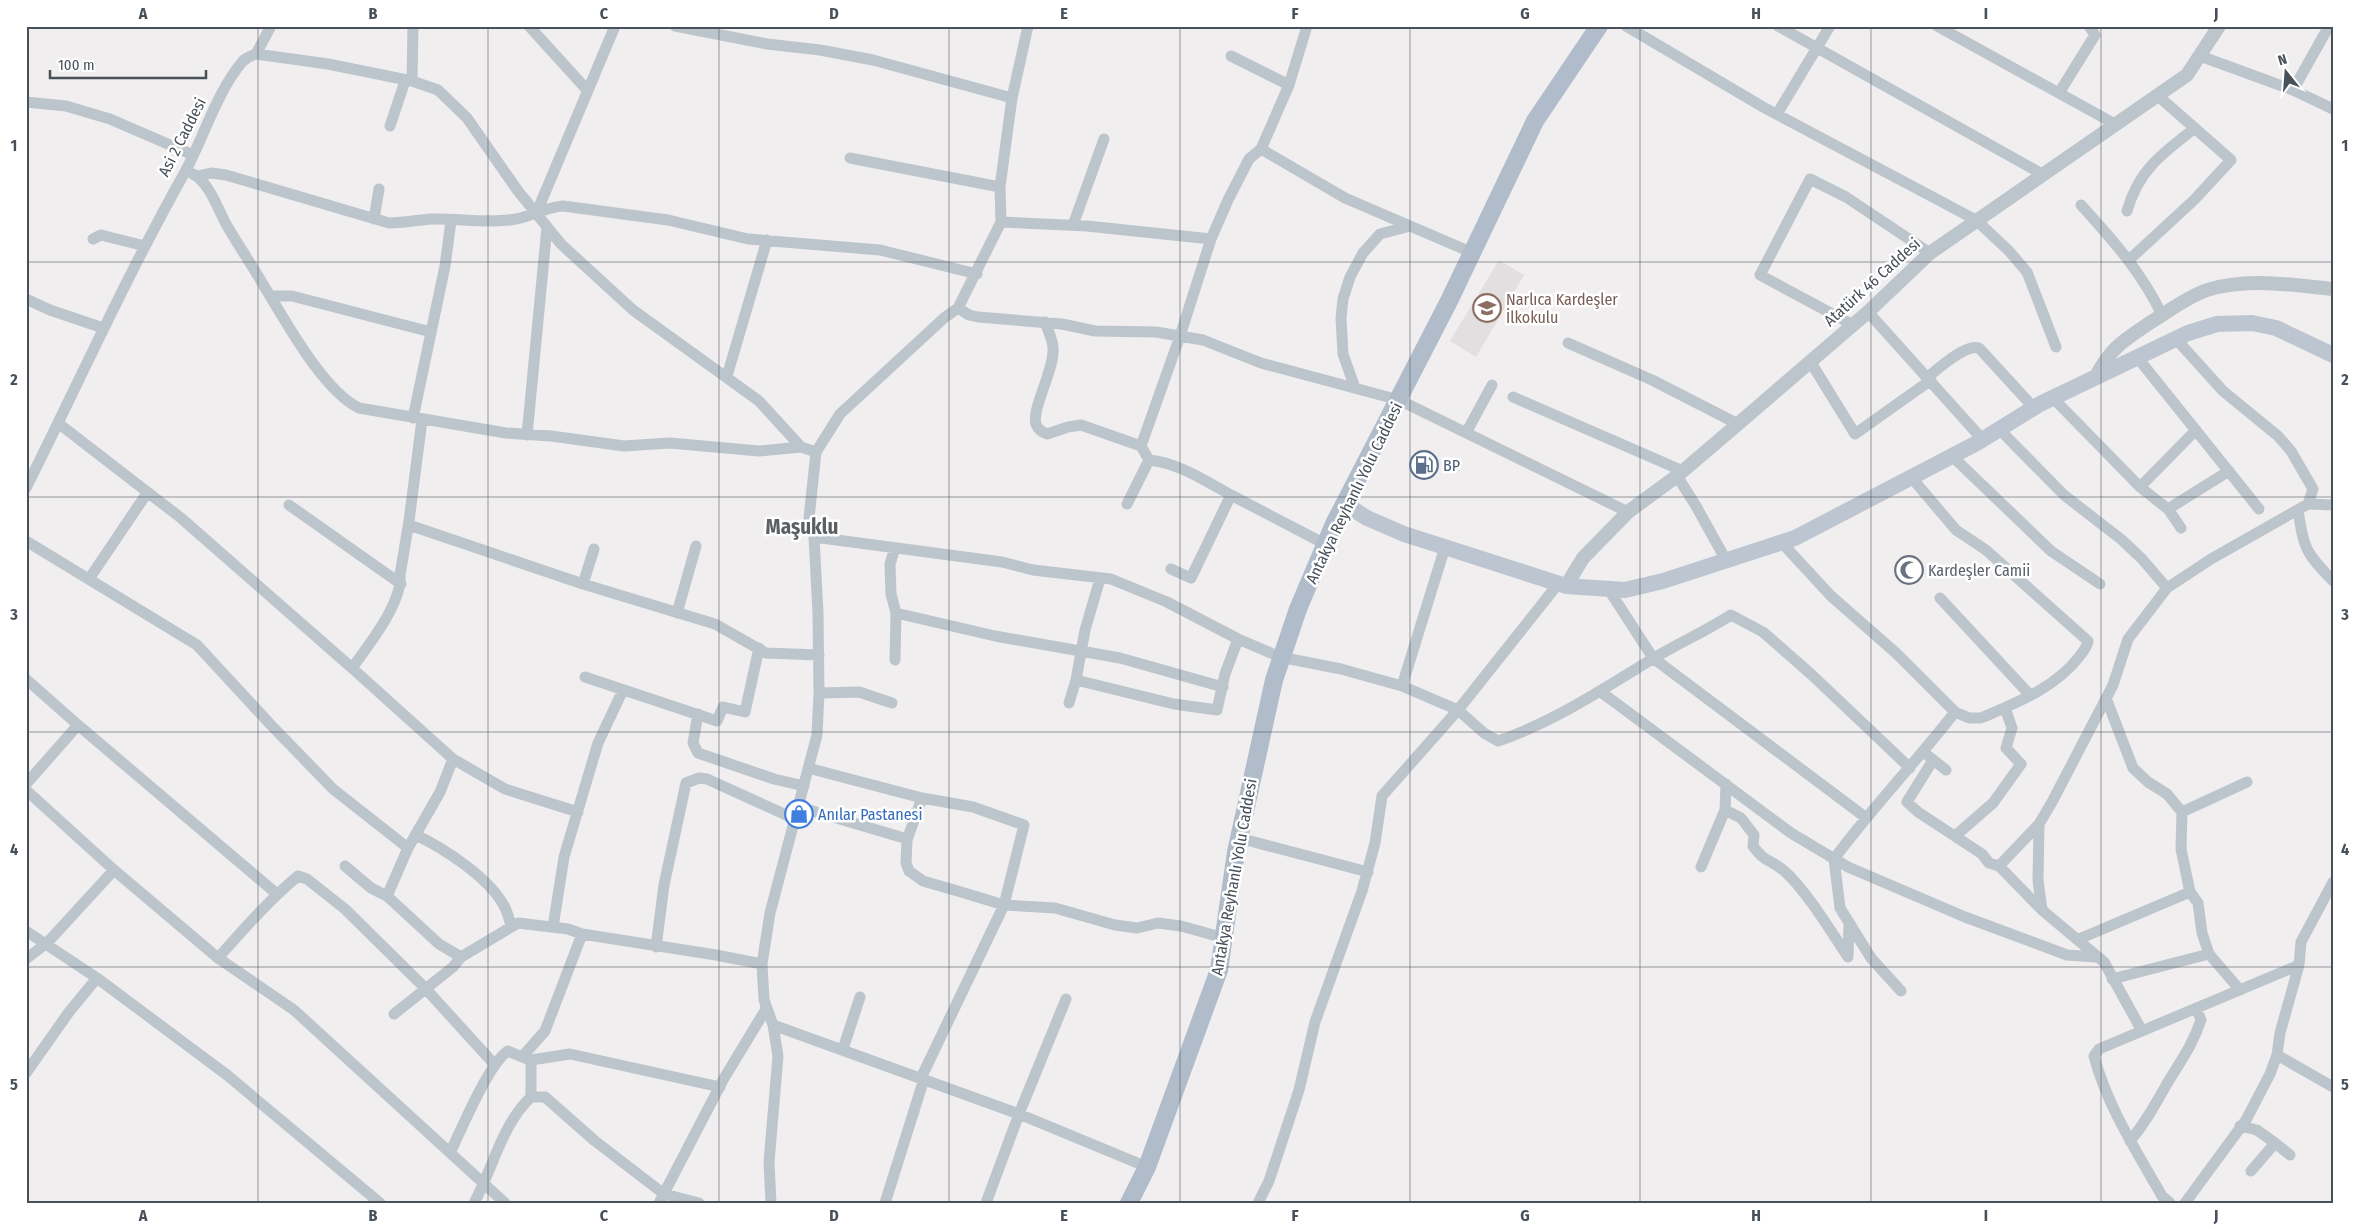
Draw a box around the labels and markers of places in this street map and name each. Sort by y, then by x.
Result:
place label: Narlıca Kardeşler İlkokulu [1506,290,1618,327]
school or university icon: Narlıca Kardeşler İlkokulu [1472,293,1502,323]
fuel station icon: BP [1409,450,1439,480]
place label: BP [1443,456,1460,475]
mosque icon: Kardeşler Camii [1894,555,1924,585]
place label: Kardeşler Camii [1928,561,2030,580]
shop icon: Anılar Pastanesi [784,799,814,829]
place label: Anılar Pastanesi [818,805,922,824]

